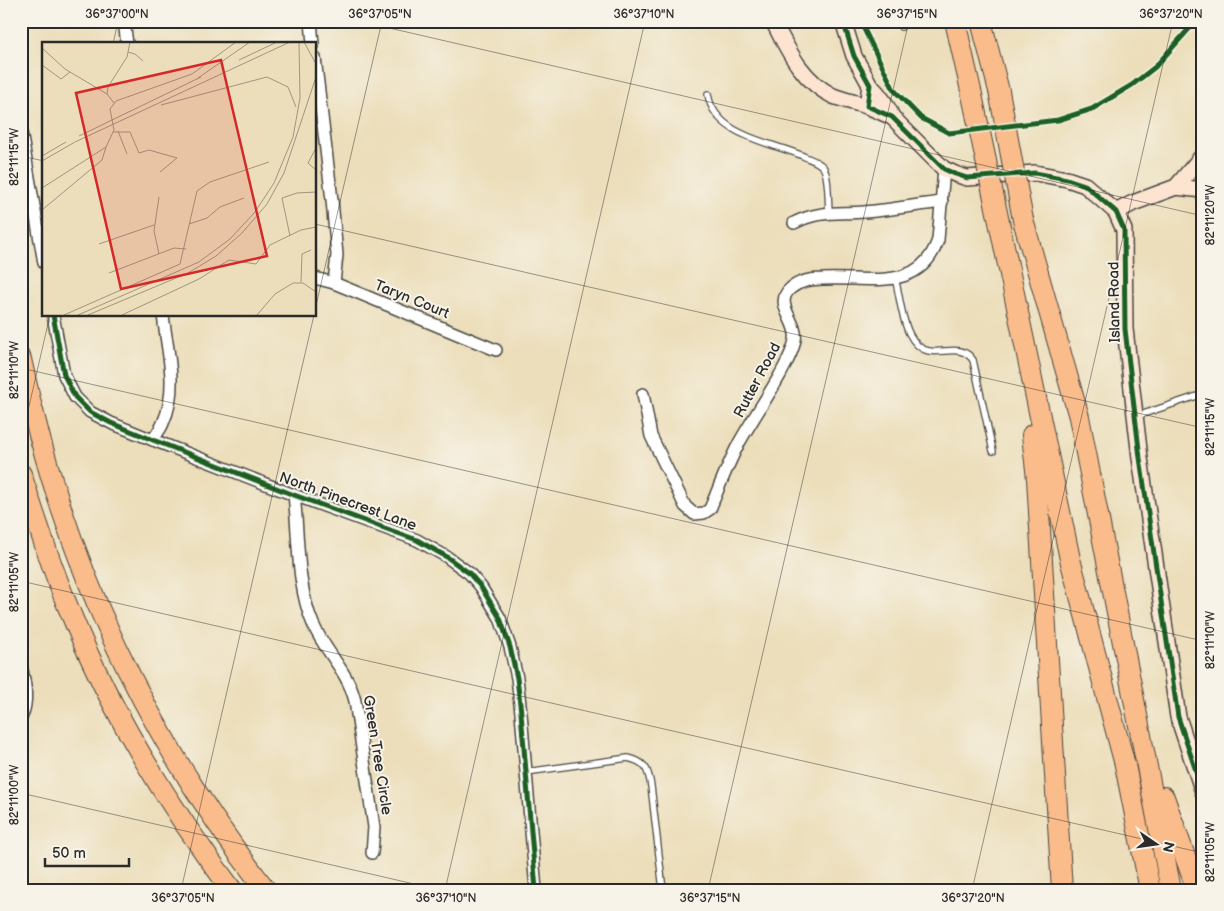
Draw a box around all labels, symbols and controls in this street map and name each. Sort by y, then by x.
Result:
text: 36°37'00"N [85,7,149,22]
text: 36°37'05"N [348,7,412,22]
text: 36°37'10"N [613,7,675,22]
text: 36°37'15"N [877,7,938,22]
text: 36°37'20"N [1139,7,1203,22]
inset map [42,42,316,316]
text: 82°11'15"W [7,128,22,186]
text: 82°11'20"W [1203,185,1218,245]
street label: Island Road [1104,261,1125,343]
street label: Taryn Court [372,276,452,323]
street label: Rutter Road [730,339,785,421]
text: 82°11'10"W [7,341,22,399]
text: 82°11'15"W [1203,398,1218,456]
street label: North Pinecrest Lane [277,468,419,535]
text: 82°11'05"W [7,552,22,612]
text: 82°11'10"W [1203,611,1218,669]
street label: Green Tree Circle [359,694,396,816]
text: 82°11'00"W [7,765,22,825]
north arrow [1132,818,1182,868]
text: 82°11'05"W [1203,822,1218,882]
scale bar [45,836,129,868]
text: N [1159,840,1178,854]
text: 50 m [52,844,86,863]
text: 36°37'05"N [151,891,215,906]
text: 36°37'10"N [415,891,477,906]
text: 36°37'15"N [680,891,741,906]
text: 36°37'20"N [941,891,1005,906]

